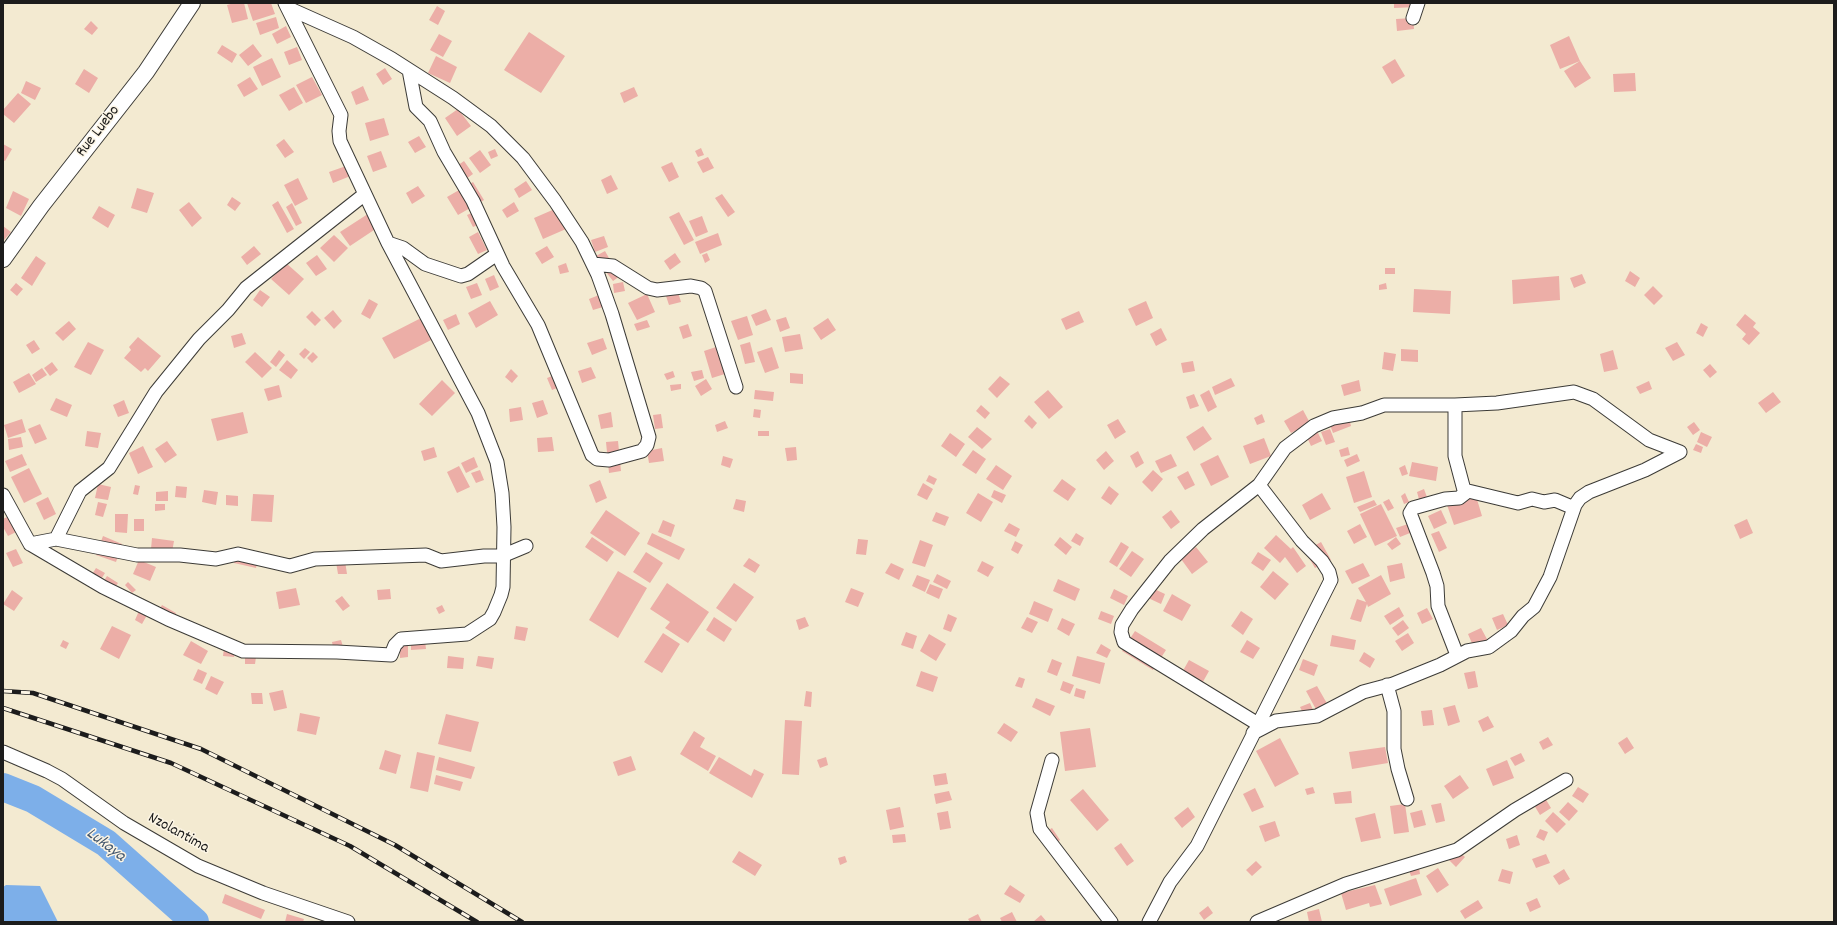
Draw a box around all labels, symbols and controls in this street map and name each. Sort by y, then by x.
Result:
street label: Rue Luebo [73,102,125,162]
street label: Nzolantima [144,809,212,859]
water label: Lukaya [81,825,129,867]

